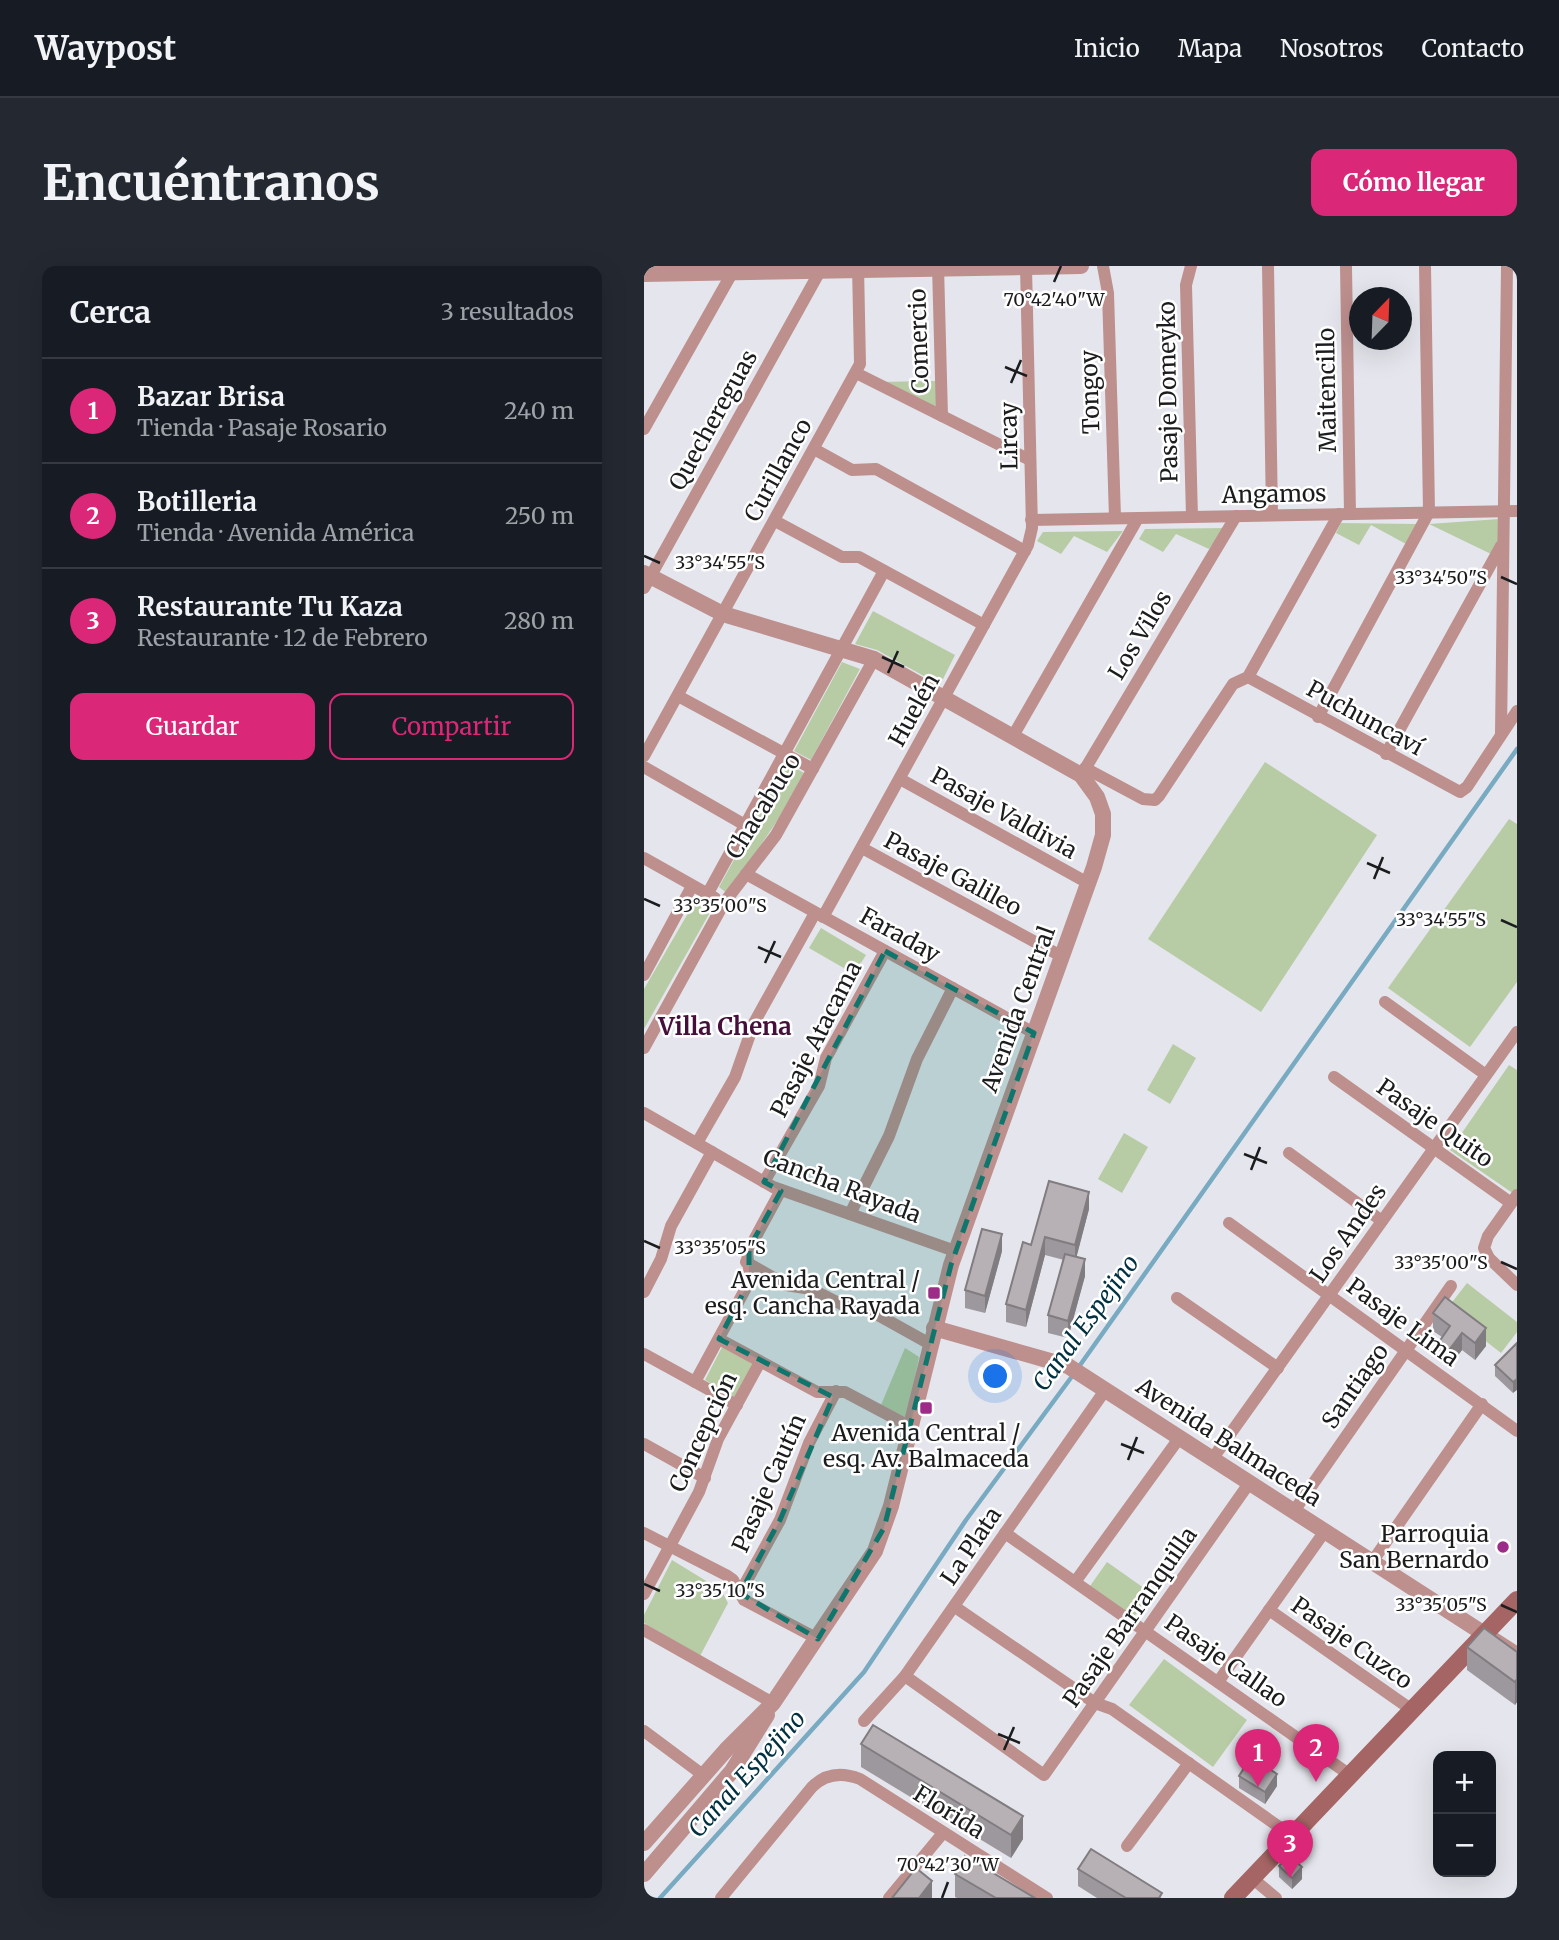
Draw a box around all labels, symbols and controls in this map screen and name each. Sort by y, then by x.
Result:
text: Waypost [35,28,176,69]
text: Inicio [1074,33,1140,64]
text: Mapa [1178,33,1242,64]
text: Nosotros [1280,33,1384,64]
text: Contacto [1422,33,1524,64]
button: Cómo llegar [1311,149,1517,216]
text: Encuéntranos [42,152,380,213]
north arrow [1349,287,1412,350]
street label: Comercio [902,288,935,394]
text: 70°42'40"W [1003,288,1106,311]
text: Cerca [70,293,151,331]
text: 3 resultados [441,297,574,326]
street label: Pasaje Domeyko [1151,301,1184,483]
street label: Maitencillo [1311,327,1342,453]
street label: Quechereguas [662,344,763,495]
street label: Tongoy [1074,349,1105,434]
text: Bazar Brisa [137,380,285,413]
text: 1 [88,396,98,425]
text: 240 m [504,396,574,425]
street label: Lircay [993,401,1024,470]
text: Tienda · Pasaje Rosario [137,413,387,442]
street label: Curillanco [737,413,818,526]
street label: Angamos [1220,478,1327,509]
text: Botilleria [137,485,257,518]
text: 2 [86,501,100,530]
text: 250 m [505,501,574,530]
text: Tienda · Avenida América [137,518,414,547]
text: 33°34'55"S [675,551,765,574]
text: 33°34'50"S [1395,566,1487,589]
street label: Los Vilos [1102,585,1178,685]
text: Restaurante Tu Kaza [137,590,403,623]
text: 3 [86,606,100,635]
text: 280 m [504,606,574,635]
text: Restaurante · 12 de Febrero [137,623,428,652]
street label: Huelén [882,668,945,751]
street label: Puchuncaví [1302,674,1429,762]
button: Guardar [70,693,315,760]
button: Compartir [329,693,574,760]
street label: Chacabuco [719,747,806,864]
street label: Pasaje Valdivia [926,760,1082,865]
street label: Pasaje Galileo [879,825,1027,922]
text: 33°35'00"S [673,894,767,917]
street label: Faraday [855,901,946,969]
text: 33°34'55"S [1396,908,1486,931]
street label: Avenida Central [974,922,1061,1097]
street label: Pasaje Atacama [764,956,867,1122]
district label: Villa Chena [657,1011,792,1042]
street label: Pasaje Quito [1371,1072,1499,1173]
street label: Cancha Rayada [759,1142,925,1229]
street label: Los Andes [1303,1178,1392,1288]
text: 33°35'05"S [674,1236,766,1259]
water label: Canal Espejino [1026,1248,1146,1397]
text: 33°35'00"S [1394,1251,1488,1274]
place label: Avenida Central / esq. Cancha Rayada [705,1265,920,1320]
street label: Pasaje Lima [1341,1271,1465,1372]
marker: Avenida Central / esq. Cancha Rayada [926,1285,942,1301]
street label: Santiago [1315,1338,1394,1434]
your location [978,1359,1012,1393]
street label: Concepción [662,1367,743,1496]
street label: Avenida Balmaceda [1130,1370,1327,1512]
marker: Avenida Central / esq. Av. Balmaceda [918,1400,934,1416]
street label: Pasaje Cautín [725,1409,812,1556]
place label: Avenida Central / esq. Av. Balmaceda [823,1418,1029,1473]
street label: La Plata [934,1501,1007,1590]
place label: Parroquia San Bernardo [1339,1519,1489,1574]
street label: Pasaje Barranquilla [1056,1521,1203,1712]
marker: Parroquia San Bernardo [1495,1539,1511,1555]
text: 33°35'10"S [675,1579,765,1602]
street label: Pasaje Cuzco [1286,1590,1419,1695]
text: 33°35'05"S [1395,1593,1487,1616]
street label: Pasaje Callao [1159,1608,1293,1713]
water label: Canal Espejino [681,1703,812,1844]
pin: 2 [1293,1724,1339,1782]
pin: 1 [1235,1729,1281,1787]
map controls [1433,1751,1496,1877]
button: + [1433,1751,1496,1814]
street label: Florida [908,1778,990,1845]
button: − [1433,1814,1496,1877]
pin: 3 [1267,1820,1313,1878]
text: 70°42'30"W [897,1853,1000,1876]

